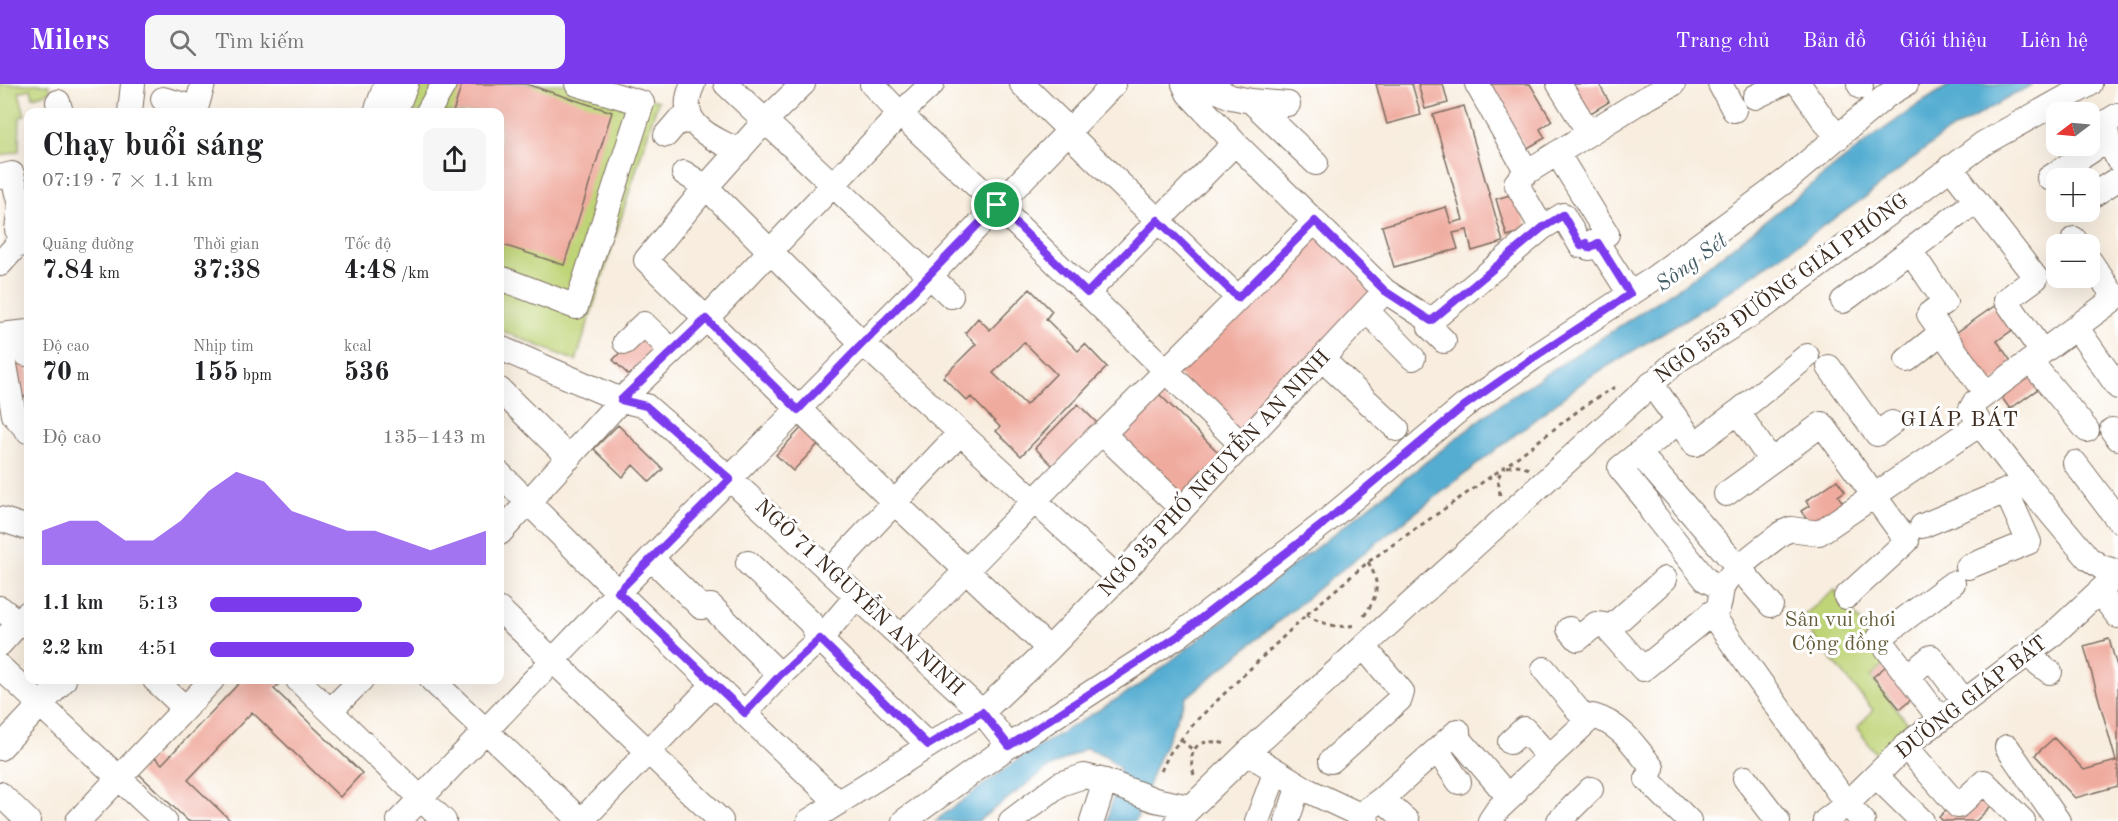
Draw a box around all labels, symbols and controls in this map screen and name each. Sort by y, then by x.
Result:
search box [145,15,565,69]
icon: search [166,26,199,59]
text: Milers [30,28,109,56]
text: Tìm kiếm [214,31,305,53]
text: Trang chủ [1675,31,1770,52]
text: Bản đồ [1803,31,1866,52]
text: Giới thiệu [1899,31,1987,52]
text: Liên hệ [2020,31,2088,52]
north arrow [2046,102,2100,156]
map controls [2046,102,2100,288]
button: share [423,128,486,191]
text: Chạy buổi sáng [42,130,263,163]
button: + [2046,168,2100,222]
text: 07:19 · 7 × 1.1 km [42,171,213,191]
pin [971,179,1022,230]
street label: NGÕ 553 ĐƯỜNG GIẢI PHÓNG [1648,186,1913,388]
icon: arrive [980,188,1013,221]
water label: Sông Sét [1652,229,1733,296]
button: − [2046,234,2100,288]
text: Quãng đường [42,237,134,253]
text: Thời gian [193,237,259,253]
text: Tốc độ [344,237,391,253]
text: 7.84 [42,258,95,284]
text: 37:38 [193,258,261,284]
text: 4:48 [344,258,397,284]
text: km [95,266,120,282]
text: /km [397,266,429,282]
text: Độ cao [42,339,90,355]
text: Nhịp tim [193,339,254,355]
text: kcal [344,339,372,355]
street label: NGÕ 35 PHỐ NGUYỄN AN NINH [1090,342,1335,601]
text: 70 [42,360,72,386]
text: 155 [193,360,238,386]
text: 536 [344,360,389,386]
text: m [72,368,89,384]
text: bpm [238,368,272,384]
district label: GIÁP BÁT [1900,406,2020,431]
text: Độ cao [42,428,101,448]
text: 135–143 m [383,428,486,448]
street label: NGÕ 71 NGUYỄN AN NINH [751,491,972,700]
text: 1.1 km [42,594,104,614]
text: 5:13 [138,594,178,614]
park label: Sân vui chơi Cộng đồng [1784,610,1896,655]
street label: ĐƯỜNG GIÁP BÁT [1889,629,2052,763]
text: 2.2 km [42,639,104,659]
text: 4:51 [138,639,178,659]

